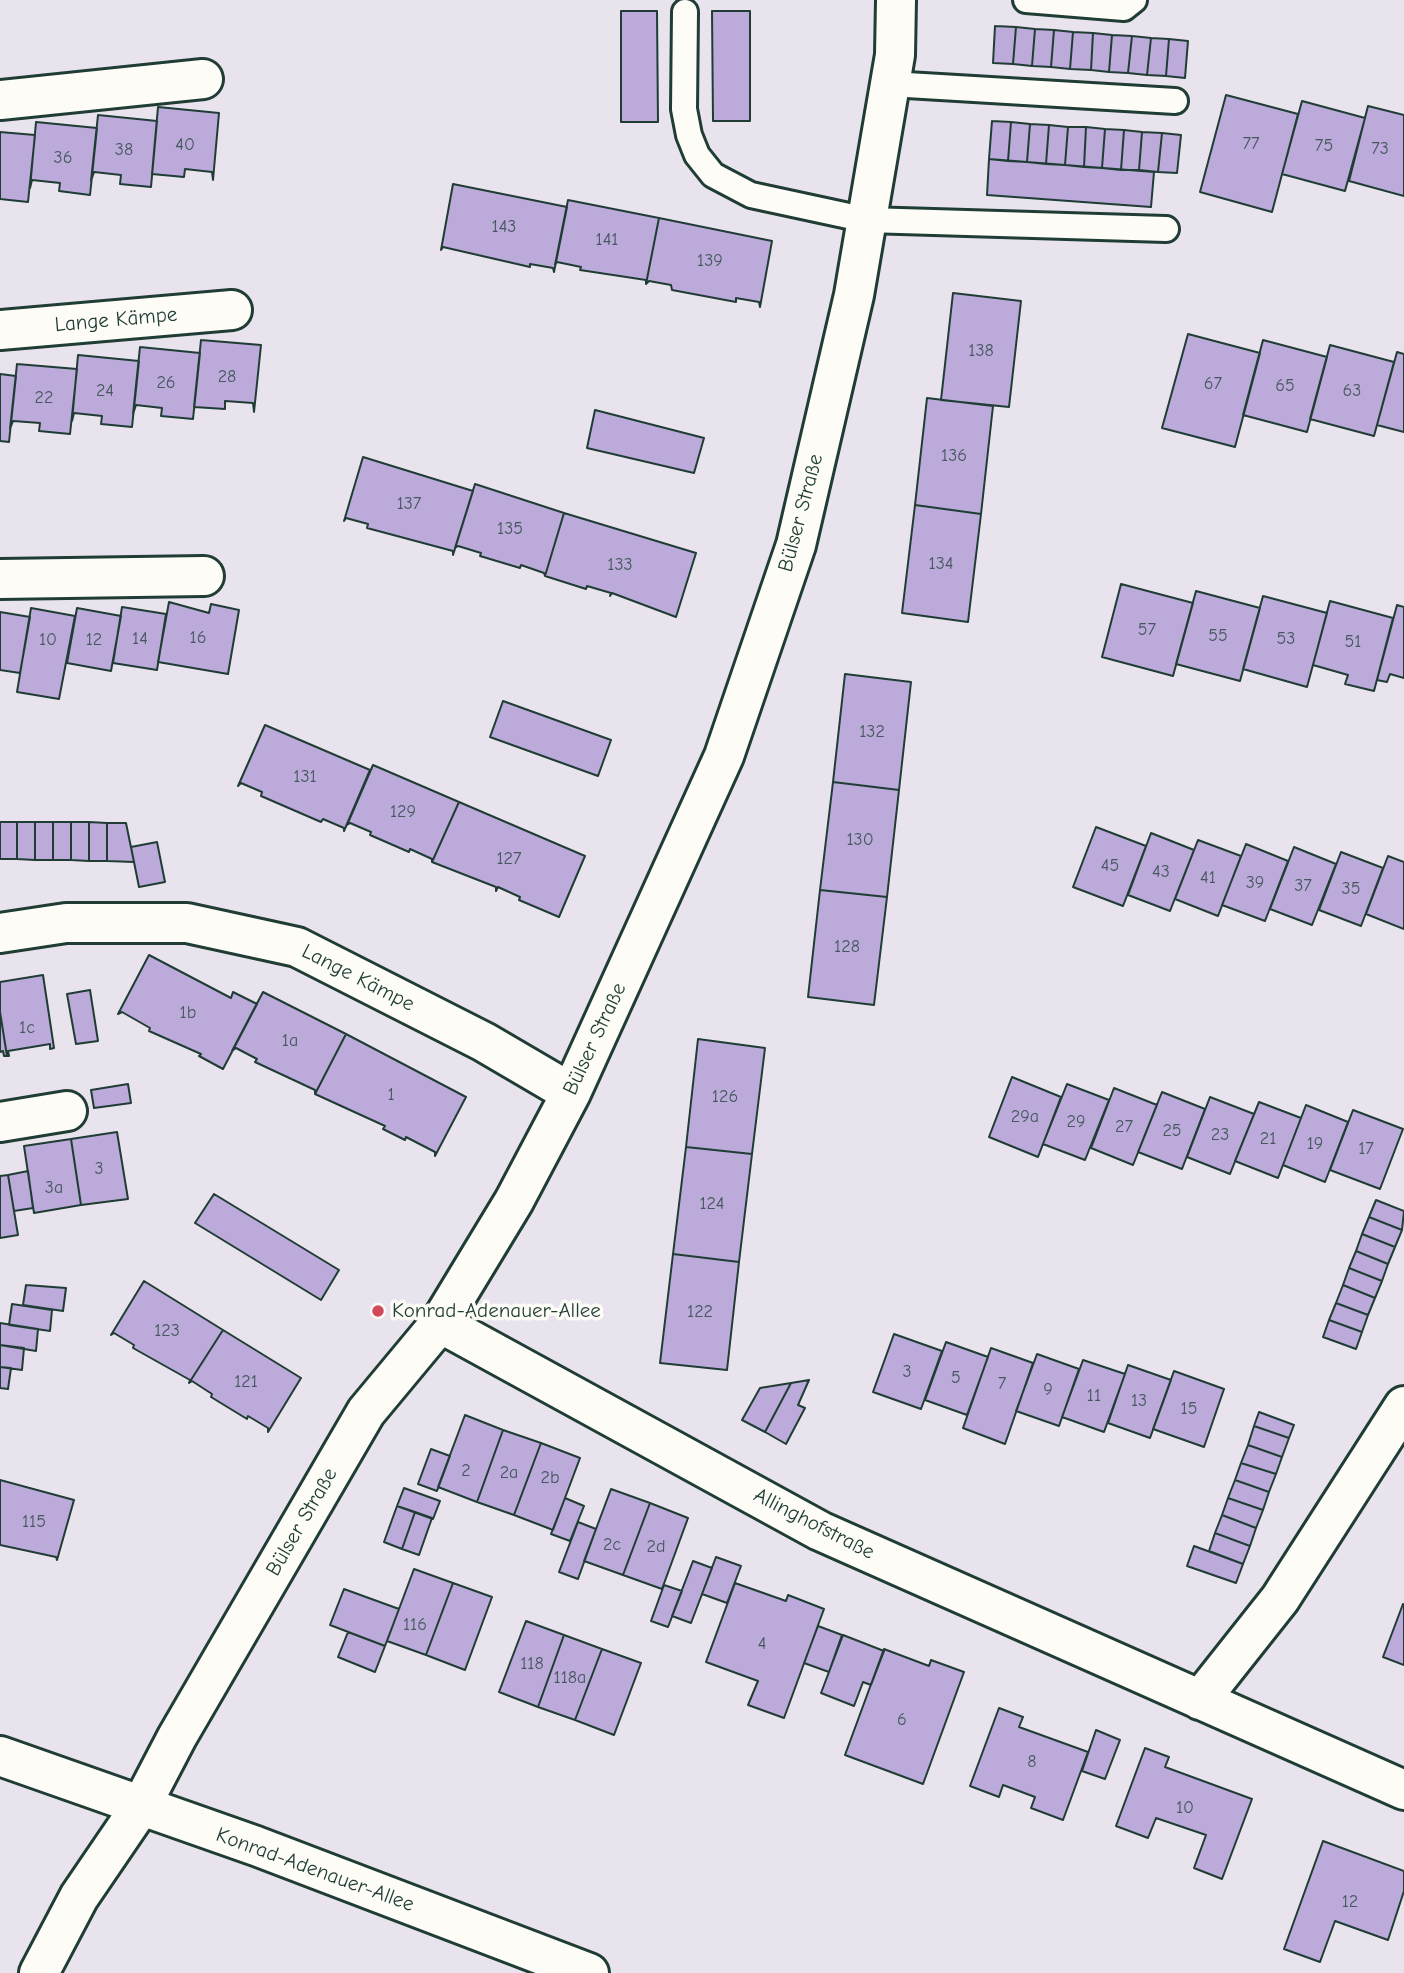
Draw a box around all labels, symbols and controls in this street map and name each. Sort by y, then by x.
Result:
house number: 77 [1242,133,1260,155]
house number: 40 [175,134,195,156]
house number: 75 [1315,135,1333,157]
house number: 73 [1371,138,1389,160]
house number: 38 [115,139,133,161]
house number: 36 [54,147,72,169]
house number: 143 [492,216,516,238]
house number: 141 [596,229,618,251]
house number: 139 [697,250,723,272]
street label: Lange Kämpe [54,302,178,338]
house number: 138 [968,340,994,362]
house number: 28 [218,366,236,388]
house number: 26 [156,372,176,394]
house number: 67 [1204,373,1222,395]
house number: 65 [1275,375,1295,397]
house number: 24 [96,380,114,402]
house number: 63 [1343,380,1361,402]
house number: 22 [35,387,53,409]
house number: 136 [941,445,967,467]
street label: Bülser Straße [773,451,829,575]
house number: 137 [397,493,421,515]
house number: 135 [497,518,523,540]
house number: 134 [929,553,953,575]
house number: 133 [607,554,633,576]
house number: 57 [1138,619,1156,641]
house number: 55 [1208,625,1228,647]
house number: 16 [190,627,206,649]
house number: 14 [132,628,148,650]
house number: 53 [1277,628,1295,650]
house number: 10 [39,629,57,651]
house number: 12 [86,629,102,651]
house number: 51 [1345,631,1361,653]
house number: 132 [859,721,885,743]
house number: 131 [293,766,317,788]
house number: 129 [390,801,416,823]
house number: 130 [846,829,874,851]
house number: 127 [496,848,522,870]
house number: 45 [1101,855,1119,877]
house number: 43 [1152,861,1170,883]
house number: 41 [1200,867,1216,889]
house number: 39 [1246,872,1264,894]
house number: 37 [1294,875,1312,897]
house number: 35 [1342,878,1360,900]
house number: 128 [834,936,860,958]
street label: Lange Kämpe [298,939,418,1017]
street label: Bülser Straße [558,979,632,1099]
house number: 1b [180,1002,196,1024]
house number: 1c [19,1017,35,1039]
house number: 1a [282,1030,298,1052]
house number: 1 [387,1084,395,1106]
house number: 126 [712,1086,738,1108]
house number: 29a [1011,1106,1039,1128]
house number: 29 [1067,1111,1085,1133]
house number: 27 [1115,1116,1133,1138]
house number: 25 [1162,1120,1182,1142]
house number: 23 [1211,1124,1229,1146]
house number: 21 [1260,1128,1276,1150]
house number: 19 [1307,1133,1323,1155]
house number: 17 [1358,1138,1374,1160]
house number: 3 [94,1158,104,1180]
house number: 3a [45,1177,63,1199]
house number: 124 [699,1193,725,1215]
place label: Konrad-Adenauer-Allee [392,1298,601,1324]
house number: 122 [687,1301,713,1323]
marker: Konrad-Adenauer-Allee [370,1303,386,1319]
house number: 123 [154,1320,180,1342]
house number: 3 [902,1361,912,1383]
house number: 5 [951,1367,961,1389]
house number: 121 [234,1371,258,1393]
house number: 7 [998,1373,1006,1395]
house number: 9 [1043,1379,1053,1401]
house number: 11 [1087,1385,1101,1407]
house number: 13 [1131,1390,1147,1412]
house number: 15 [1181,1398,1197,1420]
house number: 2 [461,1460,471,1482]
house number: 2a [500,1462,518,1484]
street label: Bülser Straße [261,1463,343,1581]
house number: 2b [540,1467,560,1489]
street label: Allinghofstraße [749,1483,879,1565]
house number: 115 [22,1511,46,1533]
house number: 2c [603,1534,621,1556]
house number: 2d [647,1536,665,1558]
house number: 116 [403,1614,427,1636]
house number: 4 [758,1633,766,1655]
house number: 118 [520,1653,544,1675]
house number: 118a [554,1667,586,1689]
house number: 6 [897,1709,907,1731]
house number: 8 [1027,1751,1037,1773]
house number: 10 [1176,1797,1194,1819]
street label: Konrad-Adenauer-Allee [213,1822,417,1918]
house number: 12 [1342,1891,1358,1913]

